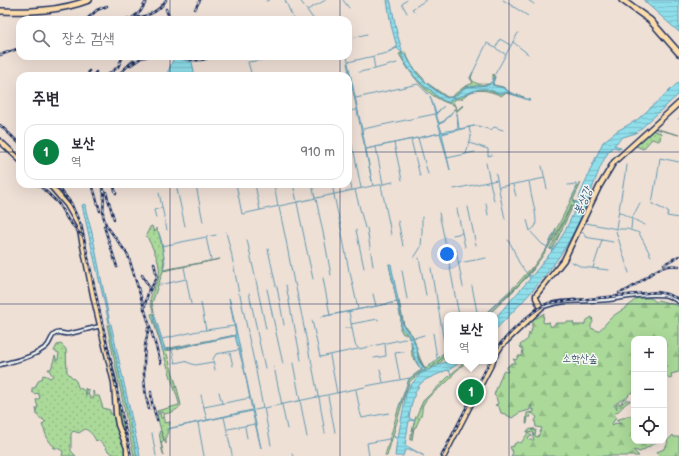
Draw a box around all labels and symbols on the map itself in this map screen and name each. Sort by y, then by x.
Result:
water label: 봉상강 [570,183,596,217]
your location [437,244,457,264]
park label: 소학산숲 [562,352,598,365]
pin: 1 [458,377,484,407]

